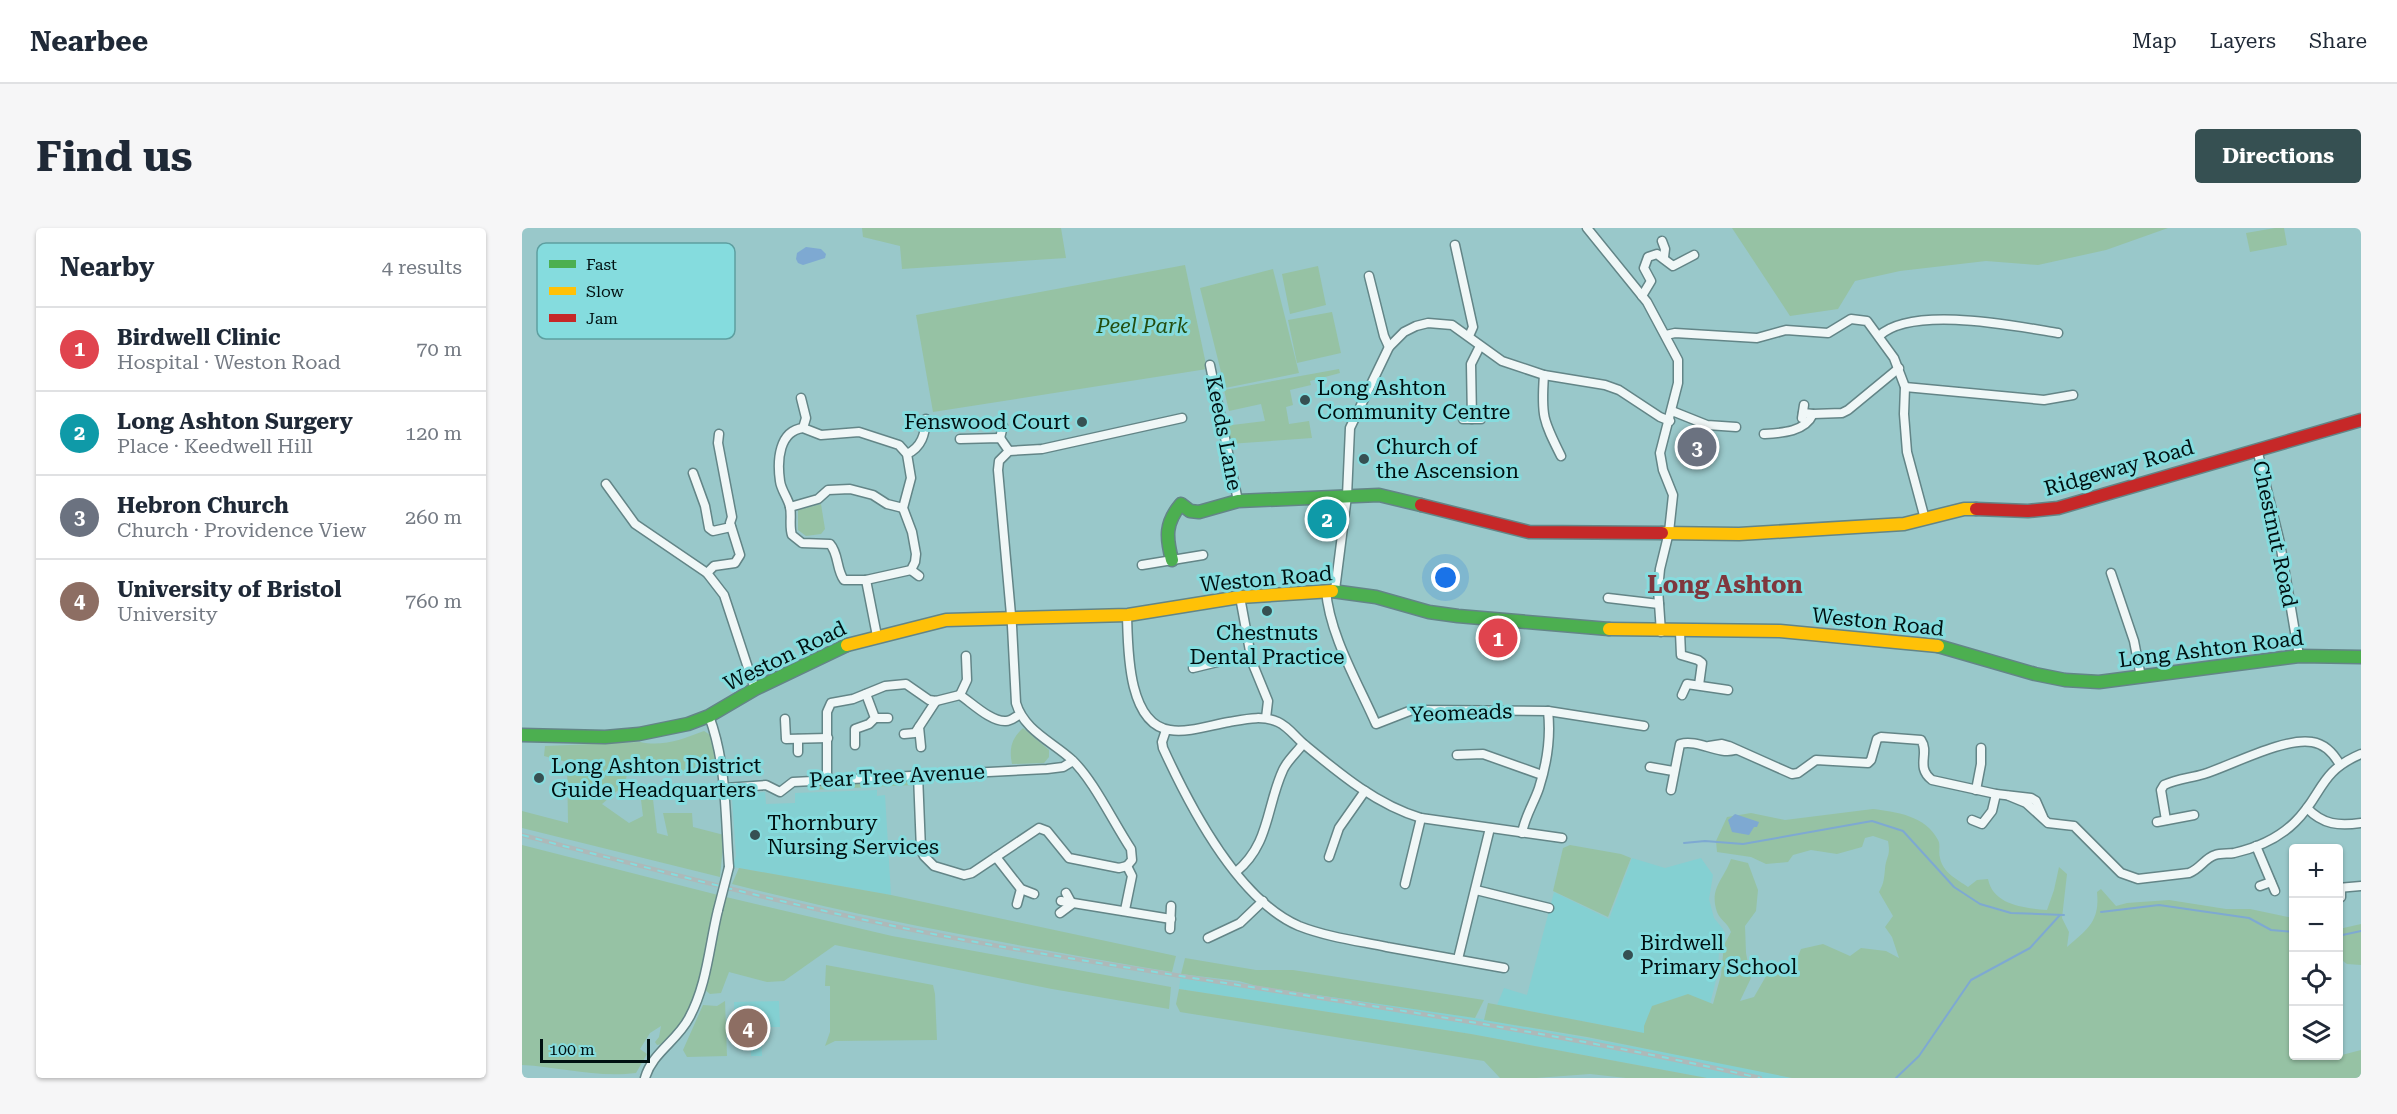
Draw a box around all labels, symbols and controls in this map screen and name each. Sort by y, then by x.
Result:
text: Nearbee [30,25,148,58]
text: Map [2132,29,2177,53]
text: Layers [2210,29,2276,53]
text: Share [2309,29,2367,53]
button: Directions [2195,129,2361,183]
text: Find us [36,132,193,181]
legend [537,243,735,339]
text: Nearby [60,252,154,282]
text: 4 results [382,255,462,279]
text: Fast [586,255,617,274]
text: Slow [586,282,624,301]
text: Jam [586,309,618,328]
park label: Peel Park [1095,314,1188,338]
text: Birdwell Clinic [117,325,281,350]
text: 1 [74,337,85,361]
text: 70 m [416,337,462,361]
text: Hospital · Weston Road [117,350,341,374]
street label: Keeds Lane [1201,373,1247,493]
place label: Long Ashton Community Centre [1317,376,1510,424]
marker: Long Ashton Community Centre [1298,393,1312,407]
text: Long Ashton Surgery [117,409,353,434]
place label: Fenswood Court [904,410,1070,434]
marker: Fenswood Court [1075,415,1089,429]
text: 2 [74,421,85,445]
text: 120 m [405,421,462,445]
pin: 3 [1678,424,1716,470]
text: Place · Keedwell Hill [117,434,313,458]
place label: Church of the Ascension [1376,435,1519,483]
street label: Ridgeway Road [2041,435,2197,501]
marker: Church of the Ascension [1357,452,1371,466]
street label: Chestnut Road [2248,459,2302,610]
text: Hebron Church [117,493,289,518]
pin: 2 [1308,496,1346,542]
text: 3 [74,505,85,529]
text: 260 m [405,505,462,529]
text: Church · Providence View [117,518,366,542]
street label: Weston Road [1199,561,1334,597]
your location [1431,563,1460,592]
district label: Long Ashton [1647,571,1803,599]
text: University of Bristol [117,577,341,602]
text: 4 [74,589,85,613]
text: 760 m [405,589,462,613]
text: University [117,602,218,626]
street label: Weston Road [1811,603,1946,641]
marker: Chestnuts Dental Practice [1260,604,1274,618]
street label: Weston Road [720,616,850,696]
pin: 1 [1478,616,1518,660]
place label: Chestnuts Dental Practice [1189,621,1345,669]
street label: Long Ashton Road [2117,626,2305,672]
street label: Yeomeads [1409,699,1513,727]
place label: Long Ashton District Guide Headquarters [551,754,762,802]
street label: Pear Tree Avenue [809,759,985,793]
marker: Long Ashton District Guide Headquarters [532,771,546,785]
place label: Thornbury Nursing Services [767,811,939,859]
marker: Thornbury Nursing Services [748,828,762,842]
map controls [2289,844,2343,1060]
button: + [2289,844,2343,898]
button: − [2289,898,2343,952]
place label: Birdwell Primary School [1640,931,1798,979]
marker: Birdwell Primary School [1621,948,1635,962]
button: locate [2289,952,2343,1006]
pin: 4 [728,1006,768,1050]
button: layers [2289,1006,2343,1060]
scale bar [540,1036,650,1064]
text: 100 m [549,1040,595,1059]

